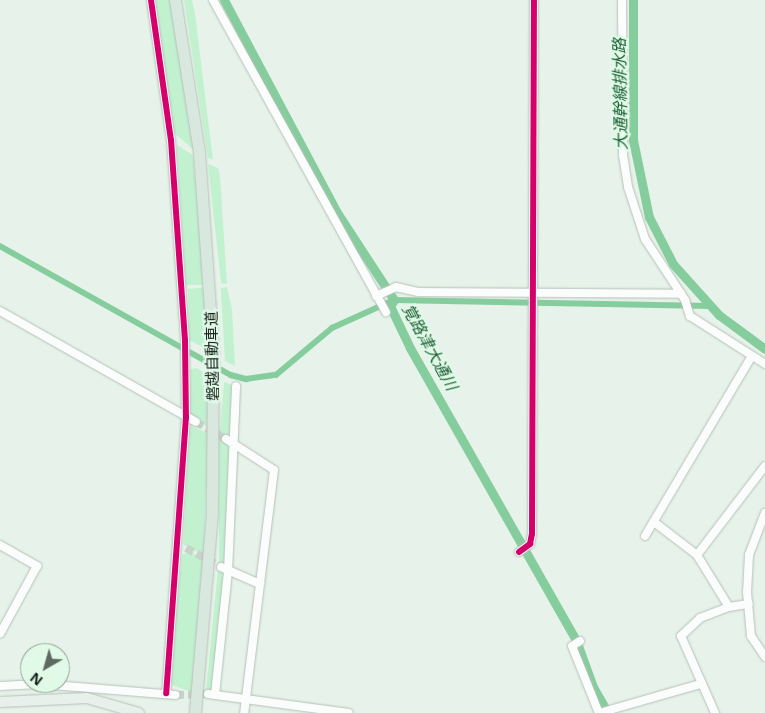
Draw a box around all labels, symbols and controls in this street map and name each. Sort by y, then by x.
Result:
water label: 大通幹線排水路 [609,38,631,150]
water label: 覚路津大通川 [398,300,462,394]
street label: 磐越自動車道 [202,311,222,401]
north arrow [20,643,70,693]
text: N [26,668,46,690]

